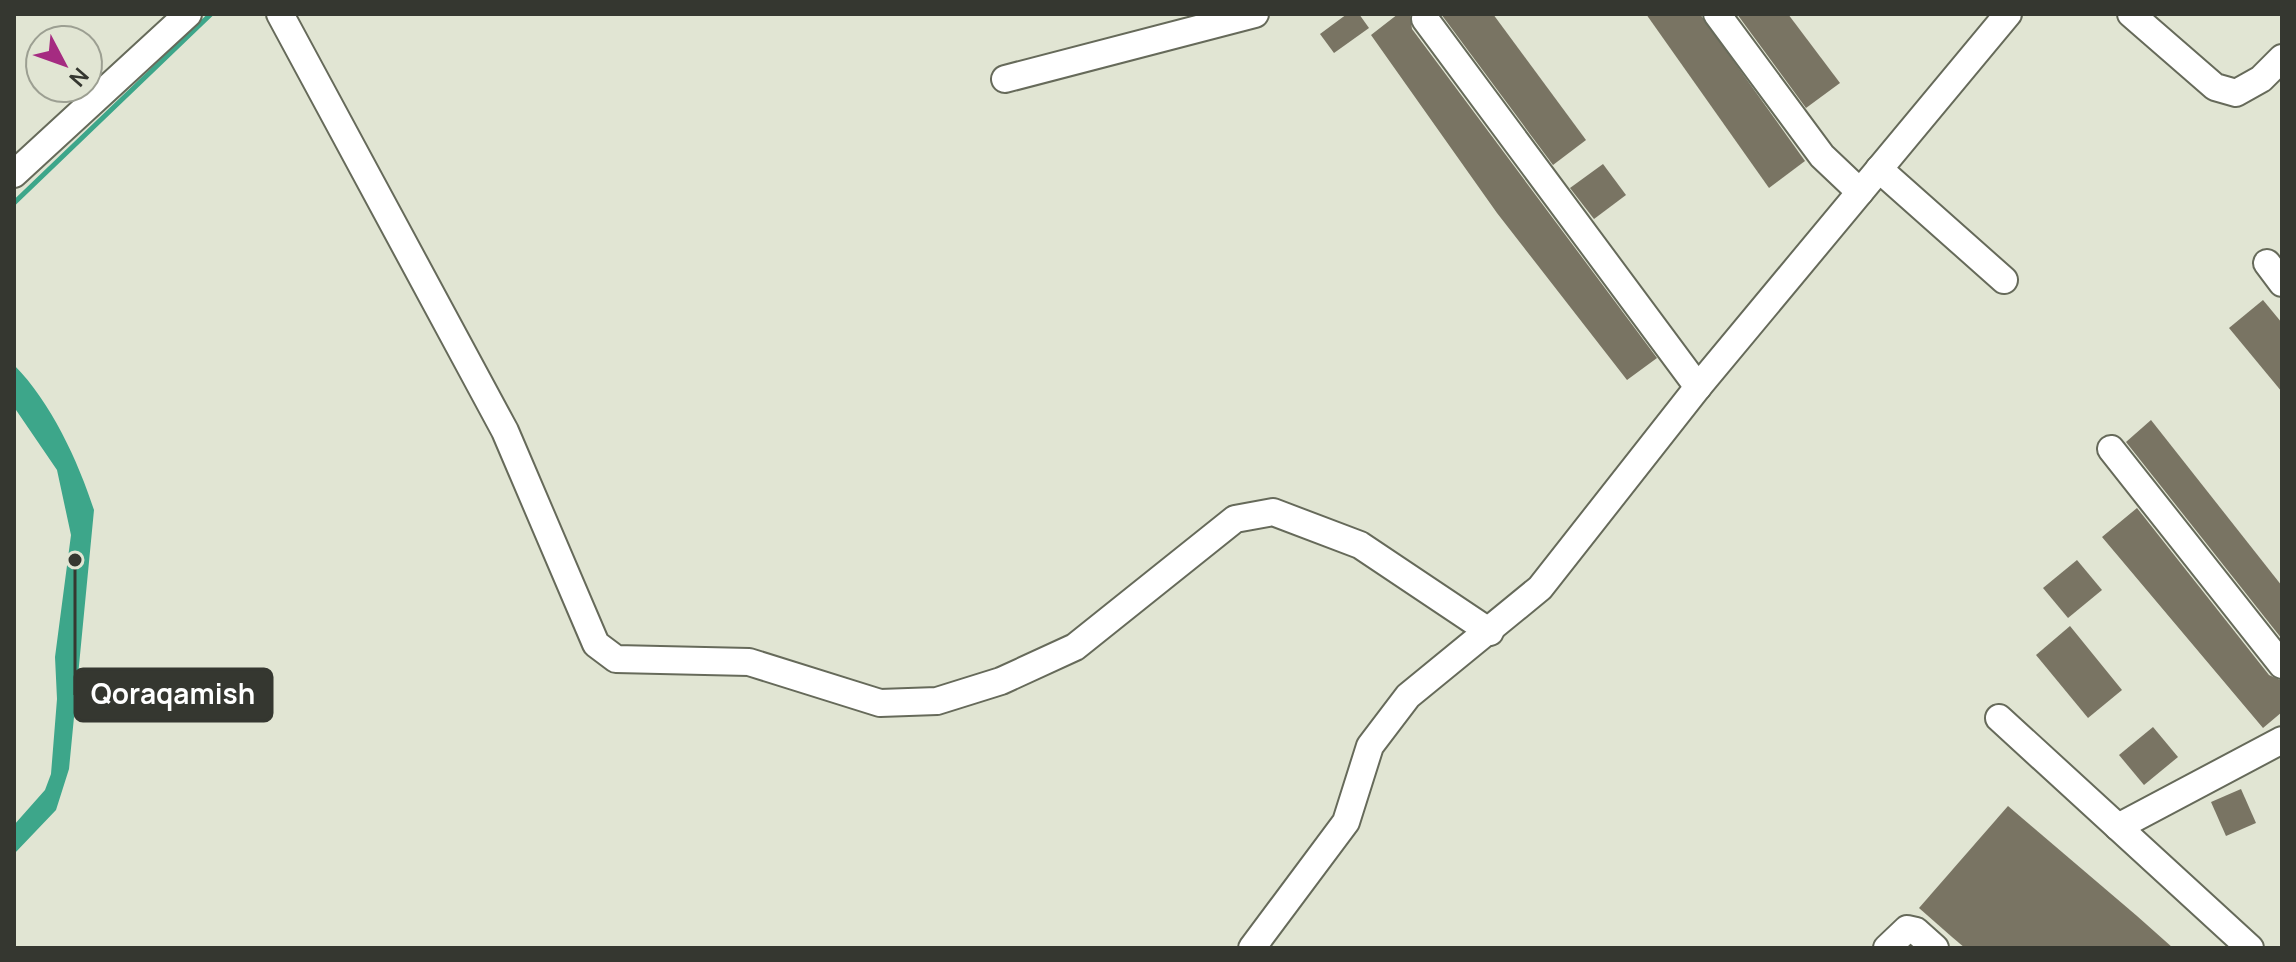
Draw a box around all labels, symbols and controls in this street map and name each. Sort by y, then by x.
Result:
north arrow [24,24,104,104]
text: N [63,61,96,93]
callout: Qoraqamish [75,669,272,721]
text: Qoraqamish [91,674,255,712]

